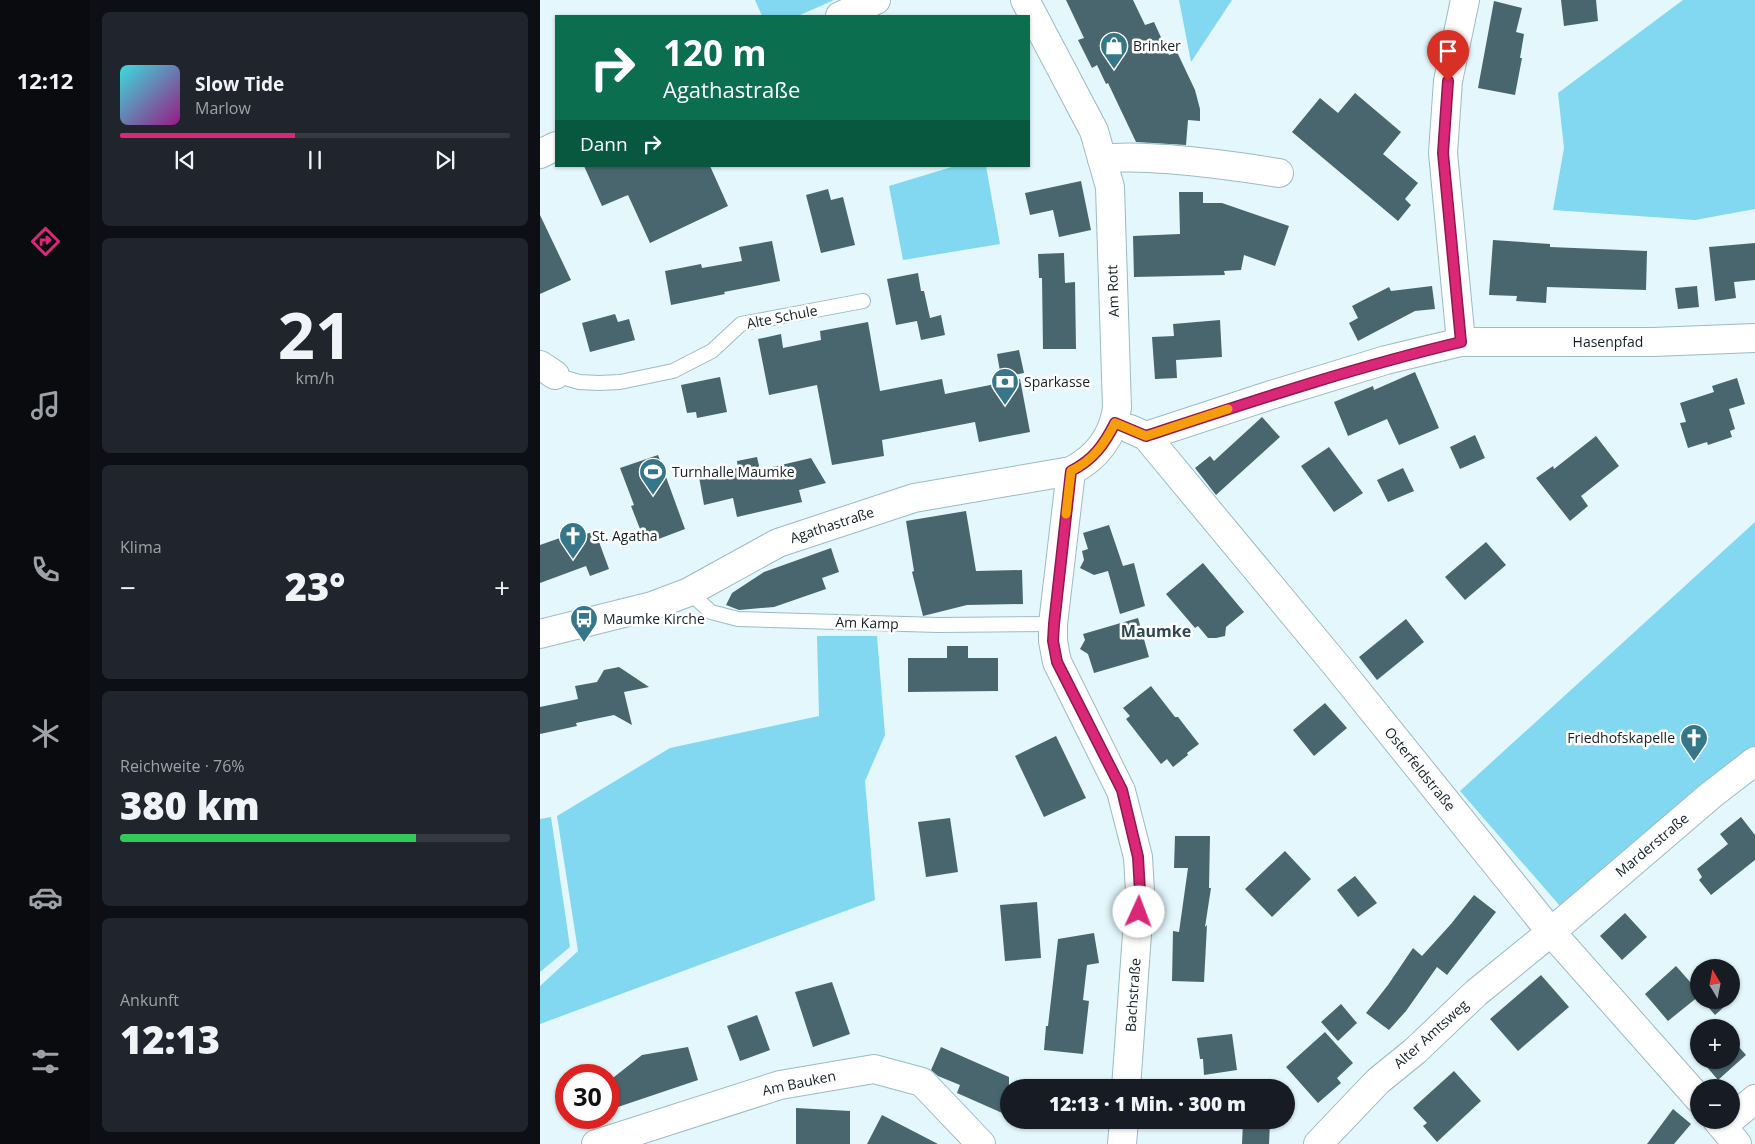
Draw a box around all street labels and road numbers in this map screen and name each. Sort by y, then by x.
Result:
street label: Am Rott [1102,264,1123,318]
street label: Alte Schule [745,300,819,333]
street label: Hasenpfad [1573,332,1643,351]
street label: Agathastraße [787,502,876,547]
street label: Am Kamp [835,612,899,633]
street label: Osterfeldstraße [1381,723,1460,815]
street label: Marderstraße [1611,808,1692,881]
street label: Bachstraße [1120,957,1145,1032]
street label: Alter Amtsweg [1389,995,1472,1072]
street label: Am Bauken [760,1065,837,1100]

